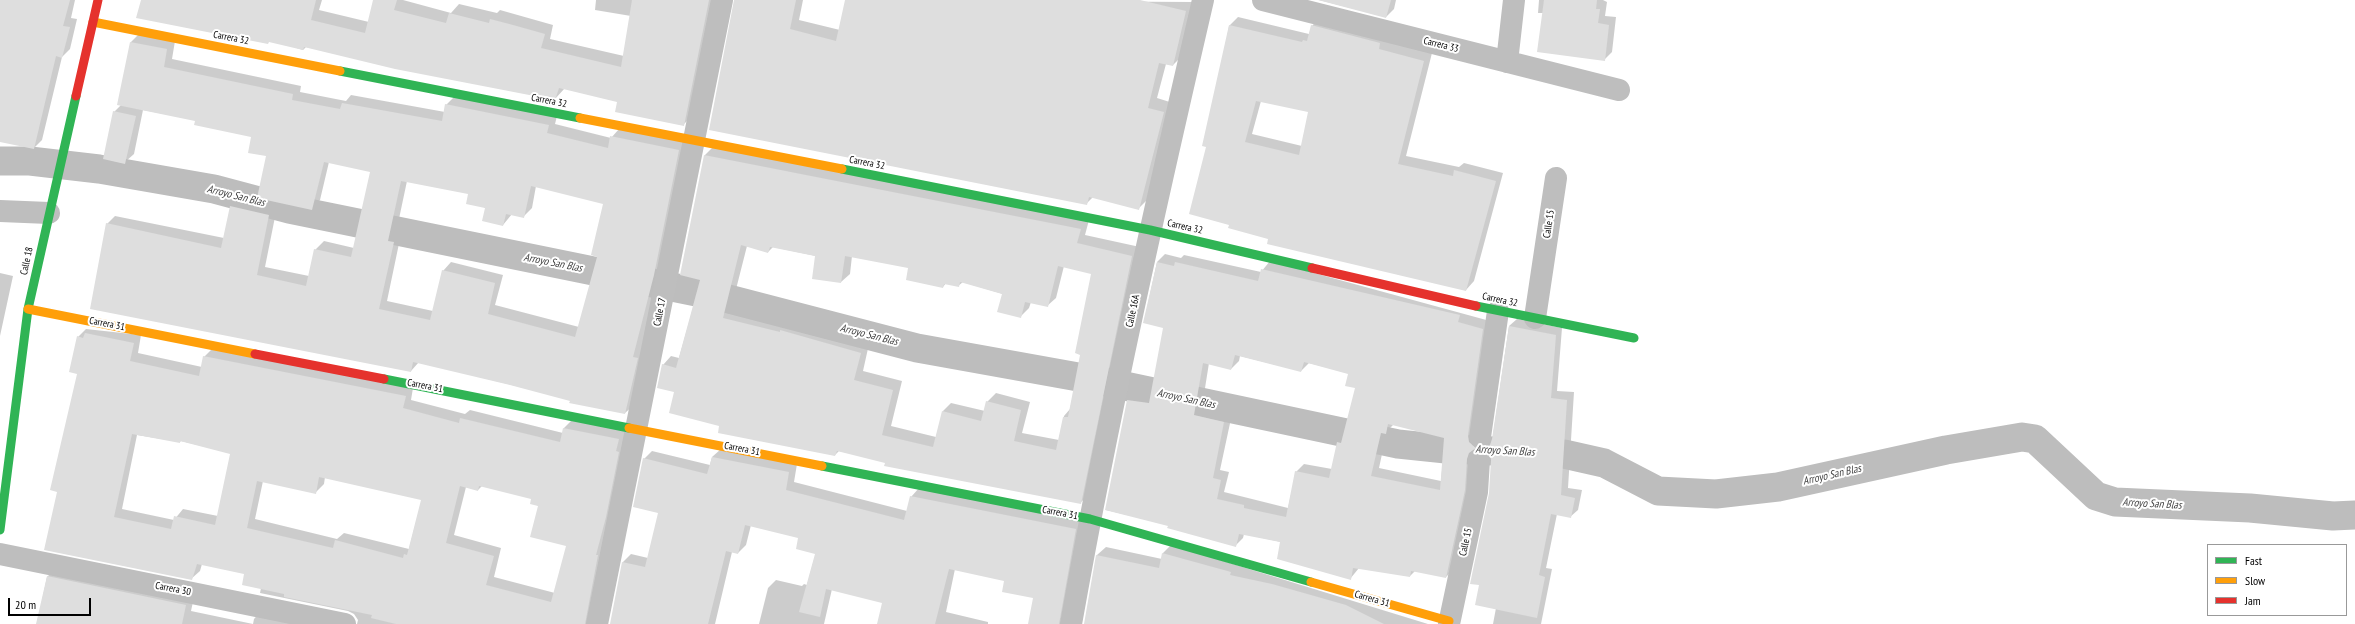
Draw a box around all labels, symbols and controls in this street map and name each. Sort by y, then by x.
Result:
street label: Carrera 32 [212,29,250,47]
street label: Carrera 33 [1422,35,1460,55]
street label: Carrera 32 [530,92,568,110]
street label: Carrera 32 [848,154,886,172]
water label: Arroyo San Blas [206,182,266,210]
street label: Calle 15 [1541,209,1557,239]
street label: Carrera 32 [1166,217,1204,237]
street label: Calle 18 [18,246,36,276]
water label: Arroyo San Blas [523,251,583,275]
street label: Carrera 32 [1481,290,1519,310]
street label: Calle 16A [1124,294,1142,328]
street label: Calle 17 [651,297,669,327]
street label: Carrera 31 [88,315,126,333]
water label: Arroyo San Blas [839,321,899,349]
street label: Carrera 31 [406,377,444,395]
water label: Arroyo San Blas [1156,386,1216,412]
street label: Carrera 31 [723,440,761,458]
water label: Arroyo San Blas [1475,443,1535,459]
water label: Arroyo San Blas [1802,462,1862,488]
water label: Arroyo San Blas [2122,496,2182,512]
street label: Carrera 31 [1041,504,1079,522]
street label: Calle 15 [1457,527,1475,557]
legend [2207,544,2347,616]
text: Fast [2245,553,2262,568]
text: Slow [2245,573,2265,588]
street label: Carrera 30 [154,580,192,598]
street label: Carrera 31 [1353,588,1391,610]
scale bar [10,590,93,616]
text: Jam [2245,593,2261,608]
text: 20 m [15,597,36,612]

